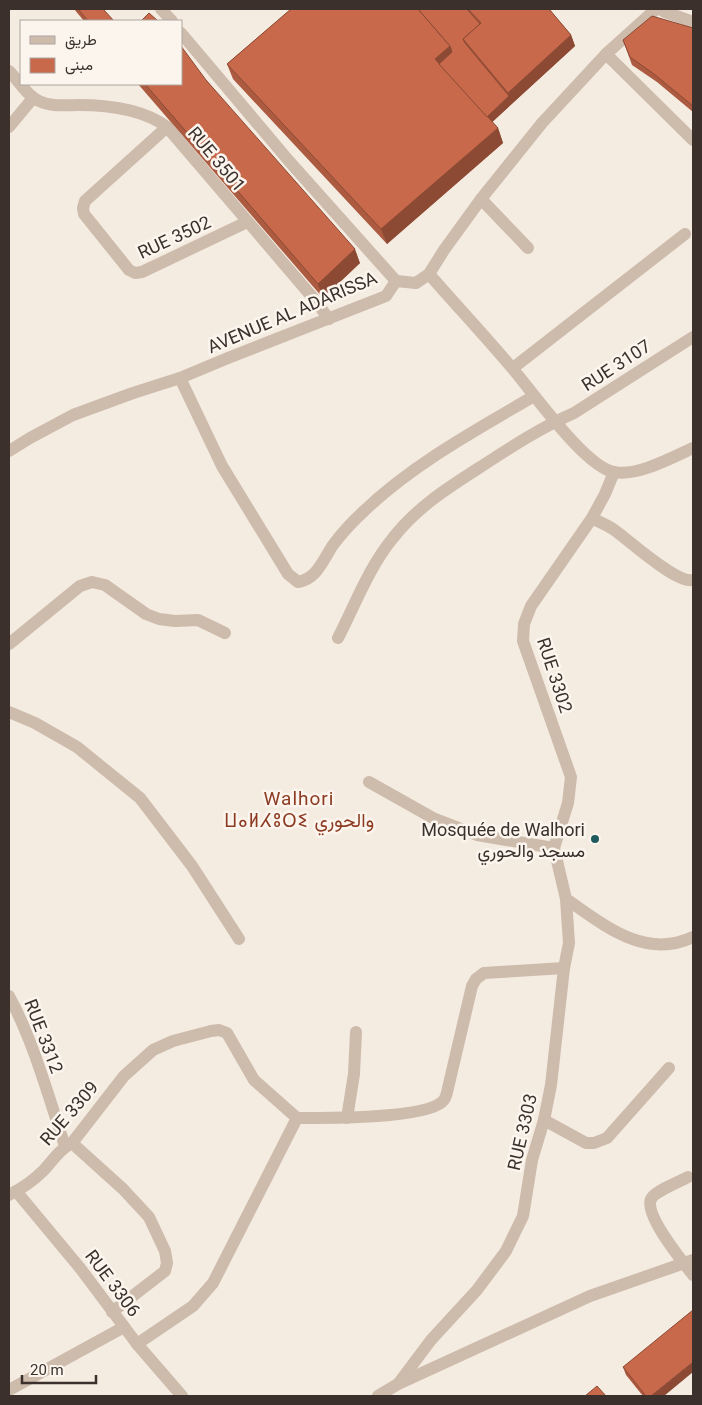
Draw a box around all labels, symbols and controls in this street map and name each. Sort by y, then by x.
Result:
legend [20,20,182,85]
text: طريق [65,31,97,50]
text: مبنى [65,56,93,75]
street label: RUE 3501 [184,122,250,196]
street label: RUE 3502 [134,211,214,263]
street label: AVENUE AL ADARISSA [204,267,380,357]
street label: RUE 3107 [578,335,654,395]
street label: RUE 3302 [533,635,577,715]
district label: Walhori ⵡⴰⵍⵃⵓⵔⵉ والحوري [224,787,374,836]
place label: Mosquée de Walhori مسجد والحوري [421,819,585,866]
marker: Mosquée de Walhori مسجد والحوري [589,833,601,845]
street label: RUE 3312 [20,996,68,1076]
street label: RUE 3309 [36,1077,102,1149]
street label: RUE 3303 [503,1092,541,1172]
street label: RUE 3306 [81,1246,145,1320]
scale bar [22,1352,96,1384]
text: 20 m [30,1361,64,1379]

